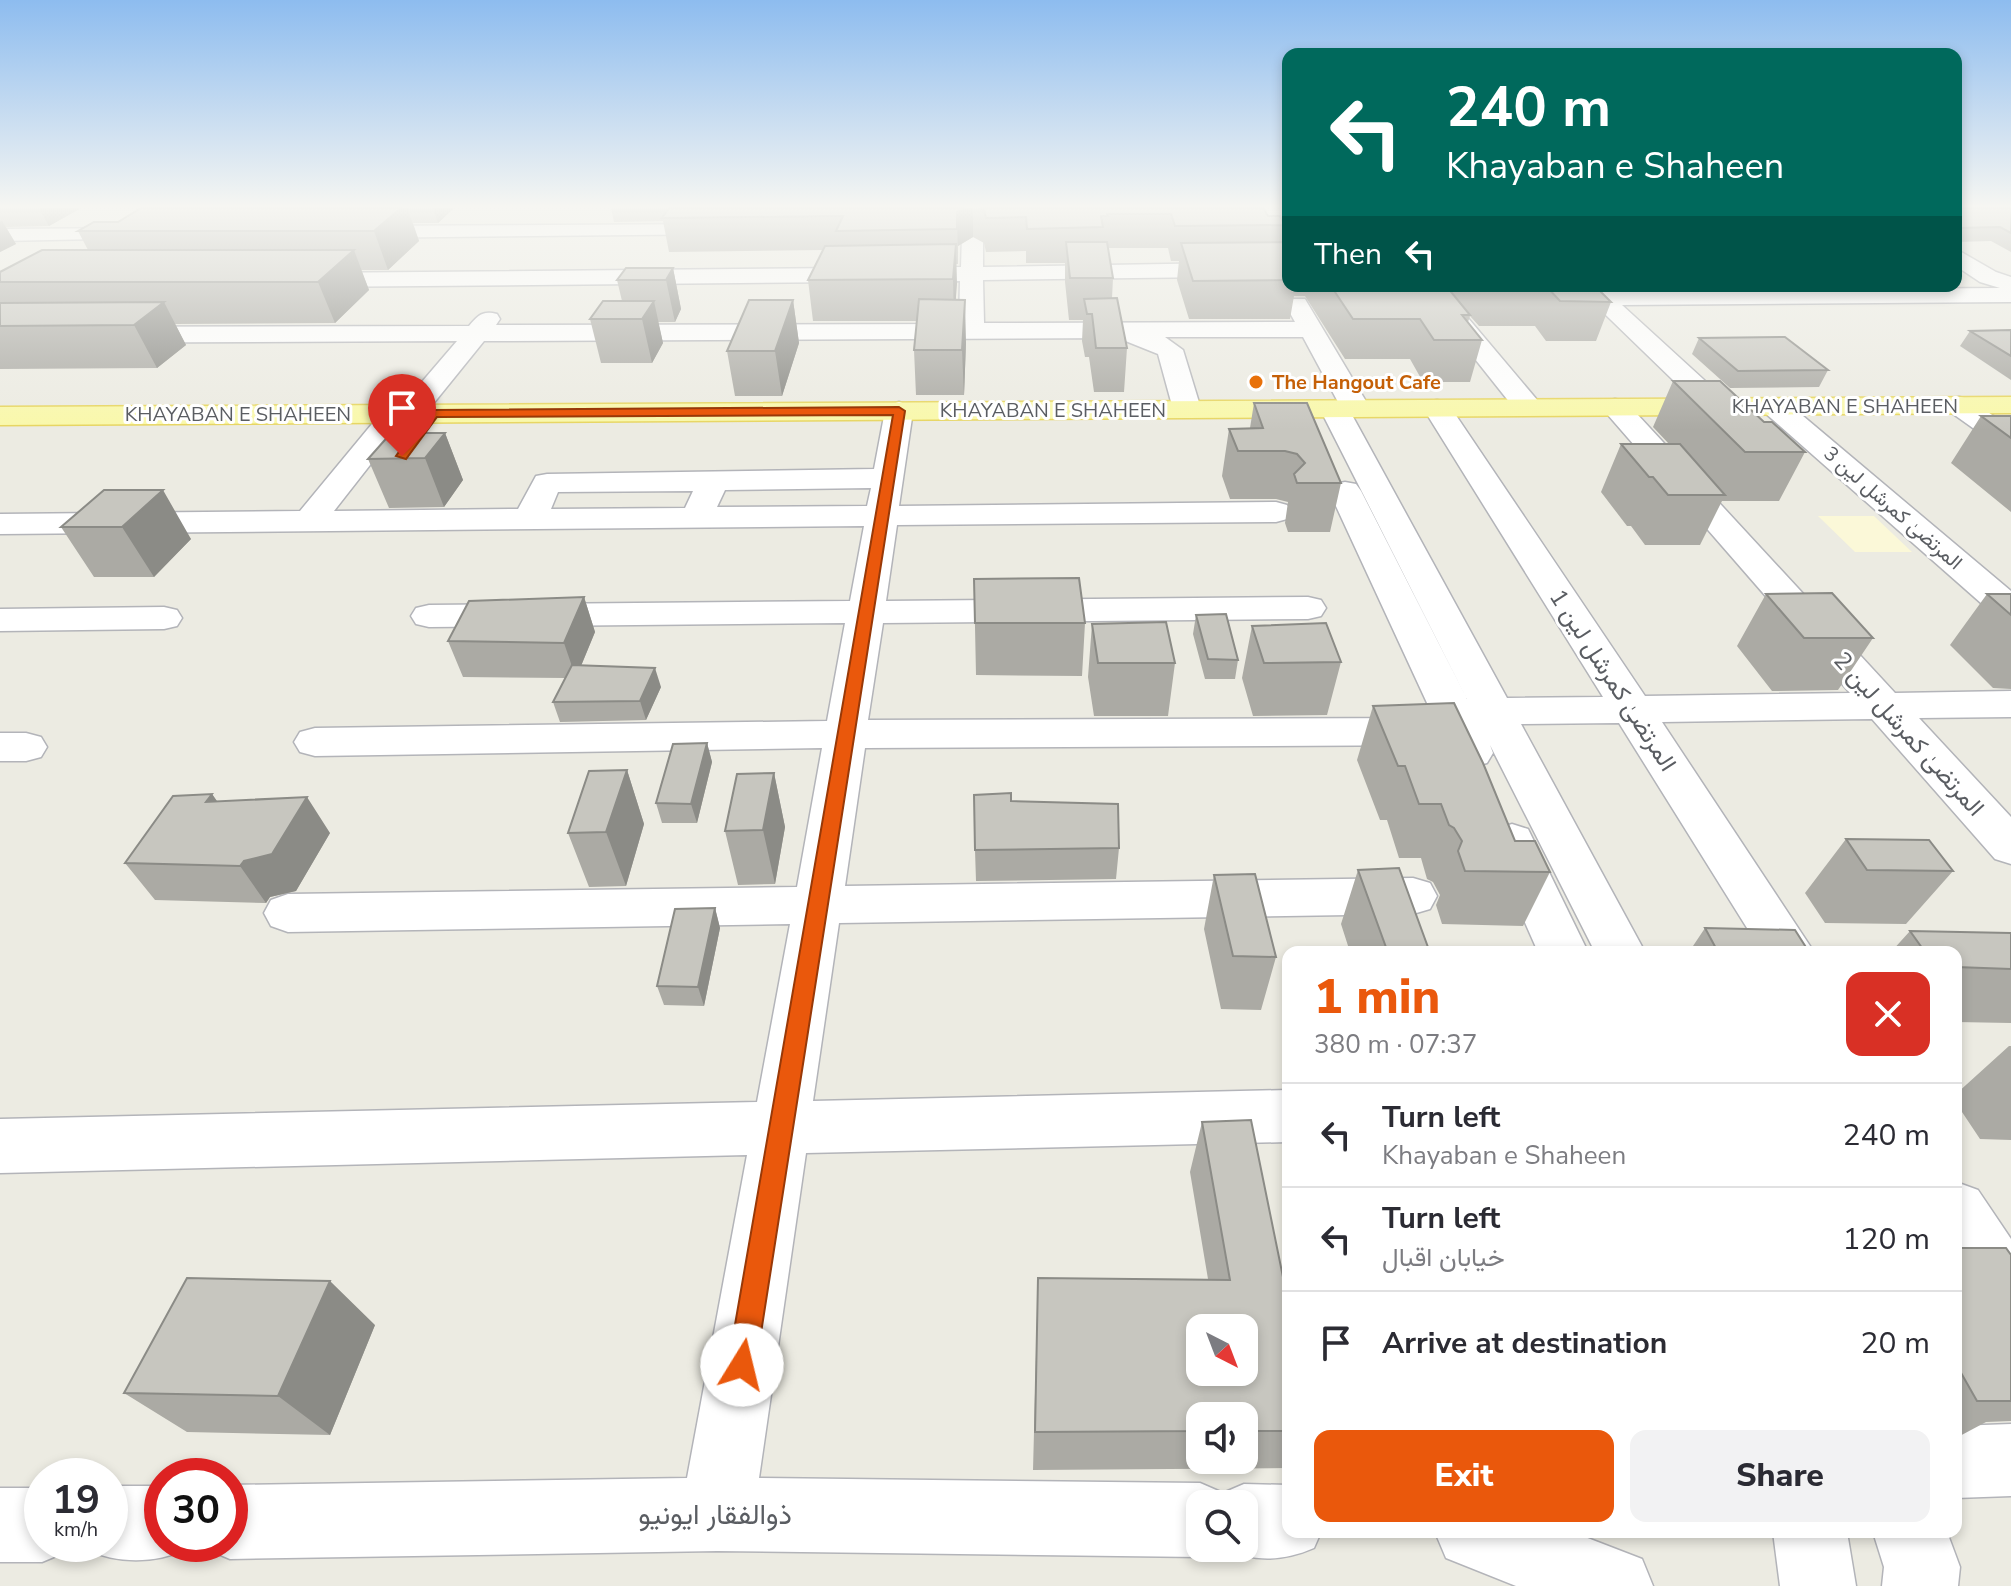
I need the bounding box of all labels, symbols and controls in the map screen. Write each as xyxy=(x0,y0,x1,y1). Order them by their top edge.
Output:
text: 240 m xyxy=(1446,69,1611,146)
icon: left xyxy=(1314,80,1418,184)
text: Khayaban e Shaheen xyxy=(1446,142,1784,191)
icon: left xyxy=(1398,232,1442,276)
text: Then xyxy=(1314,234,1382,275)
place label: The Hangout Cafe xyxy=(1272,369,1441,396)
marker: The Hangout Cafe xyxy=(1247,373,1265,391)
pin xyxy=(368,374,436,456)
icon: arrive xyxy=(380,386,424,430)
street label: KHAYABAN E SHAHEEN xyxy=(1732,393,1958,420)
street label: KHAYABAN E SHAHEEN xyxy=(940,397,1166,424)
street label: KHAYABAN E SHAHEEN xyxy=(125,401,351,428)
street label: المرتضیٰ کمرشل لین 3 xyxy=(1818,440,1968,576)
street label: المرتضیٰ کمرشل لین 1 xyxy=(1542,583,1684,777)
street label: المرتضیٰ کمرشل لین 2 xyxy=(1827,645,1991,823)
text: 1 min xyxy=(1314,964,1440,1030)
button: close xyxy=(1846,972,1930,1056)
text: 380 m · 07:37 xyxy=(1314,1027,1477,1062)
text: Turn left xyxy=(1382,1097,1500,1138)
icon: left xyxy=(1314,1113,1358,1157)
text: 240 m xyxy=(1843,1115,1930,1156)
text: Khayaban e Shaheen xyxy=(1382,1138,1626,1173)
text: Turn left xyxy=(1382,1198,1500,1239)
icon: left xyxy=(1314,1217,1358,1261)
text: 120 m xyxy=(1843,1219,1930,1260)
text: خیابان اقبال xyxy=(1382,1240,1505,1275)
north arrow xyxy=(1186,1314,1258,1386)
map controls xyxy=(1186,1314,1258,1562)
icon: arrive xyxy=(1314,1321,1358,1365)
position arrow xyxy=(700,1323,784,1407)
text: Arrive at destination xyxy=(1382,1323,1667,1364)
text: 20 m xyxy=(1861,1323,1930,1364)
button: sound xyxy=(1186,1402,1258,1474)
button: Exit xyxy=(1314,1430,1614,1522)
button: Share xyxy=(1630,1430,1930,1522)
speed limit sign: 30 xyxy=(144,1458,248,1562)
text: 19 xyxy=(52,1473,100,1527)
button: search xyxy=(1186,1490,1258,1562)
street label: ذوالفقار ایونیو xyxy=(638,1496,792,1534)
text: km/h xyxy=(54,1516,98,1543)

